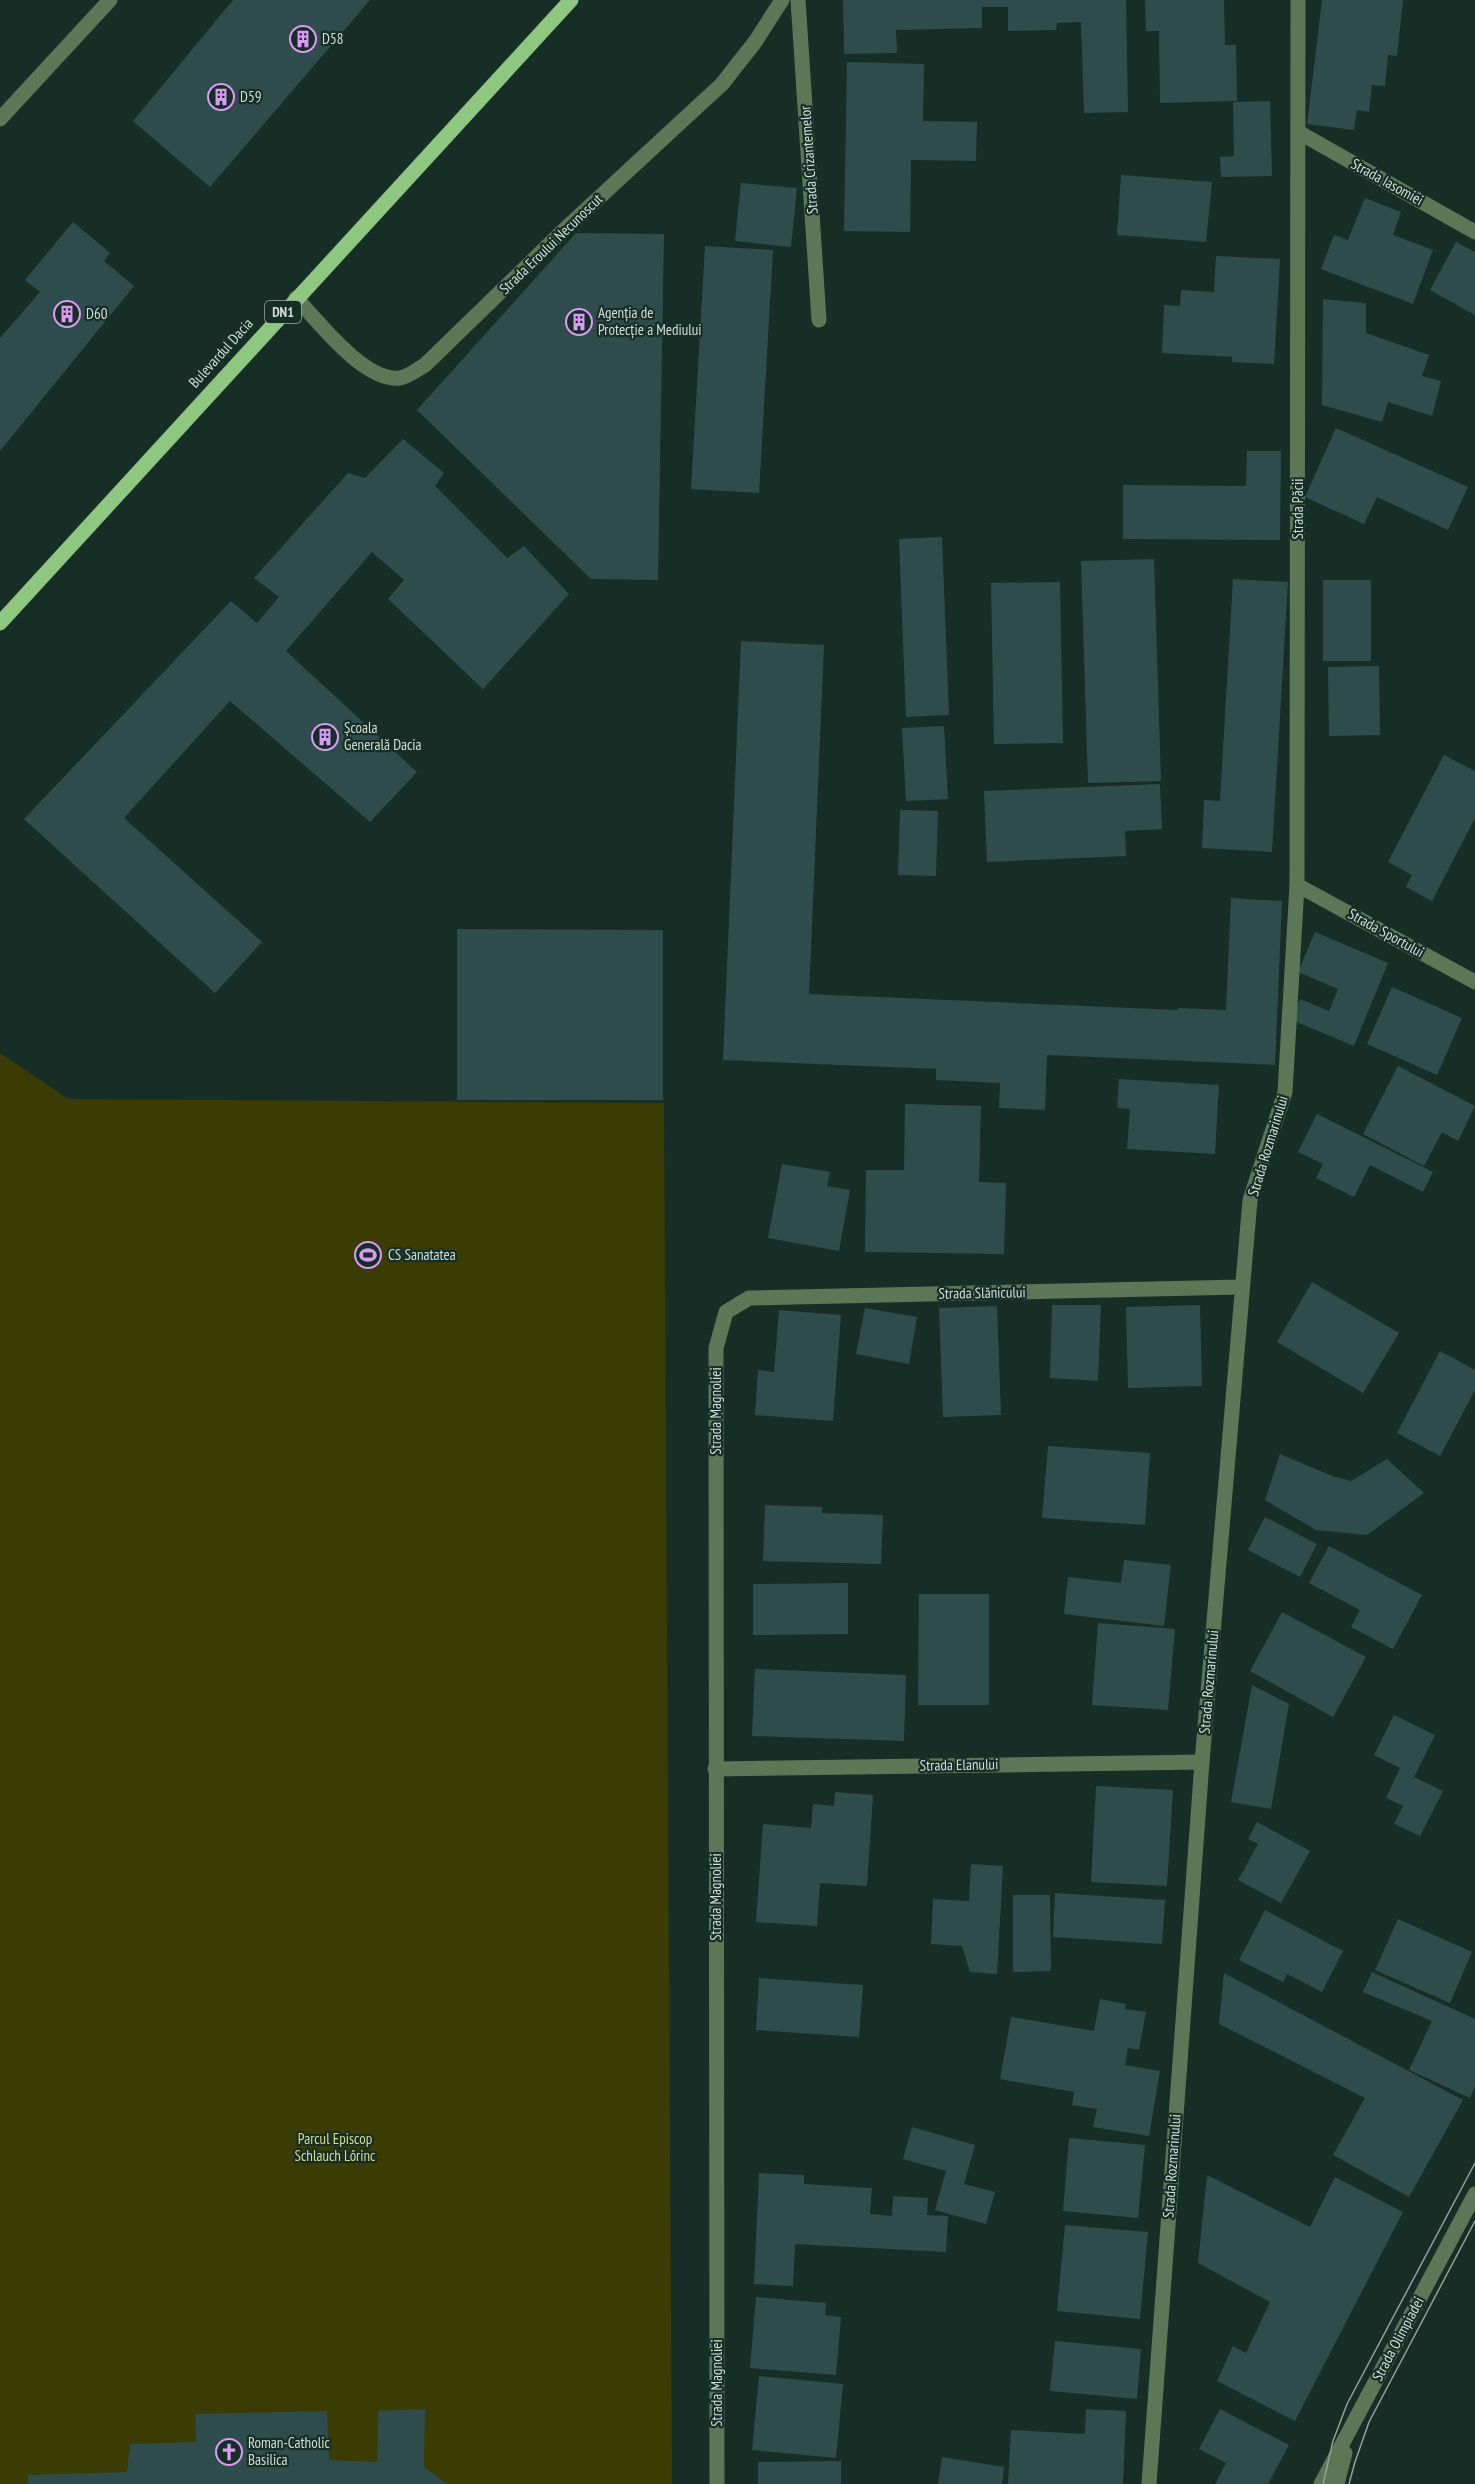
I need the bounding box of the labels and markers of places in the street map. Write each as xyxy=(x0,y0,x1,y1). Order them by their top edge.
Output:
building icon: D58 xyxy=(288,24,318,54)
place label: D58 xyxy=(322,29,343,48)
building icon: D59 xyxy=(206,82,236,112)
place label: D59 xyxy=(240,87,261,106)
building icon: D60 xyxy=(52,299,82,329)
place label: Agenția de Protecție a Mediului xyxy=(598,303,702,339)
place label: D60 xyxy=(86,304,108,323)
building icon: Agenția de Protecție a Mediului xyxy=(564,307,594,337)
place label: Școala Generală Dacia xyxy=(344,718,422,754)
building icon: Școala Generală Dacia xyxy=(310,722,340,752)
sports icon: CS Sanatatea xyxy=(353,1240,383,1270)
place label: CS Sanatatea xyxy=(388,1245,456,1264)
place label: Roman-Catholic Basilica xyxy=(248,2433,330,2469)
church icon: Roman-Catholic Basilica xyxy=(214,2437,244,2467)

